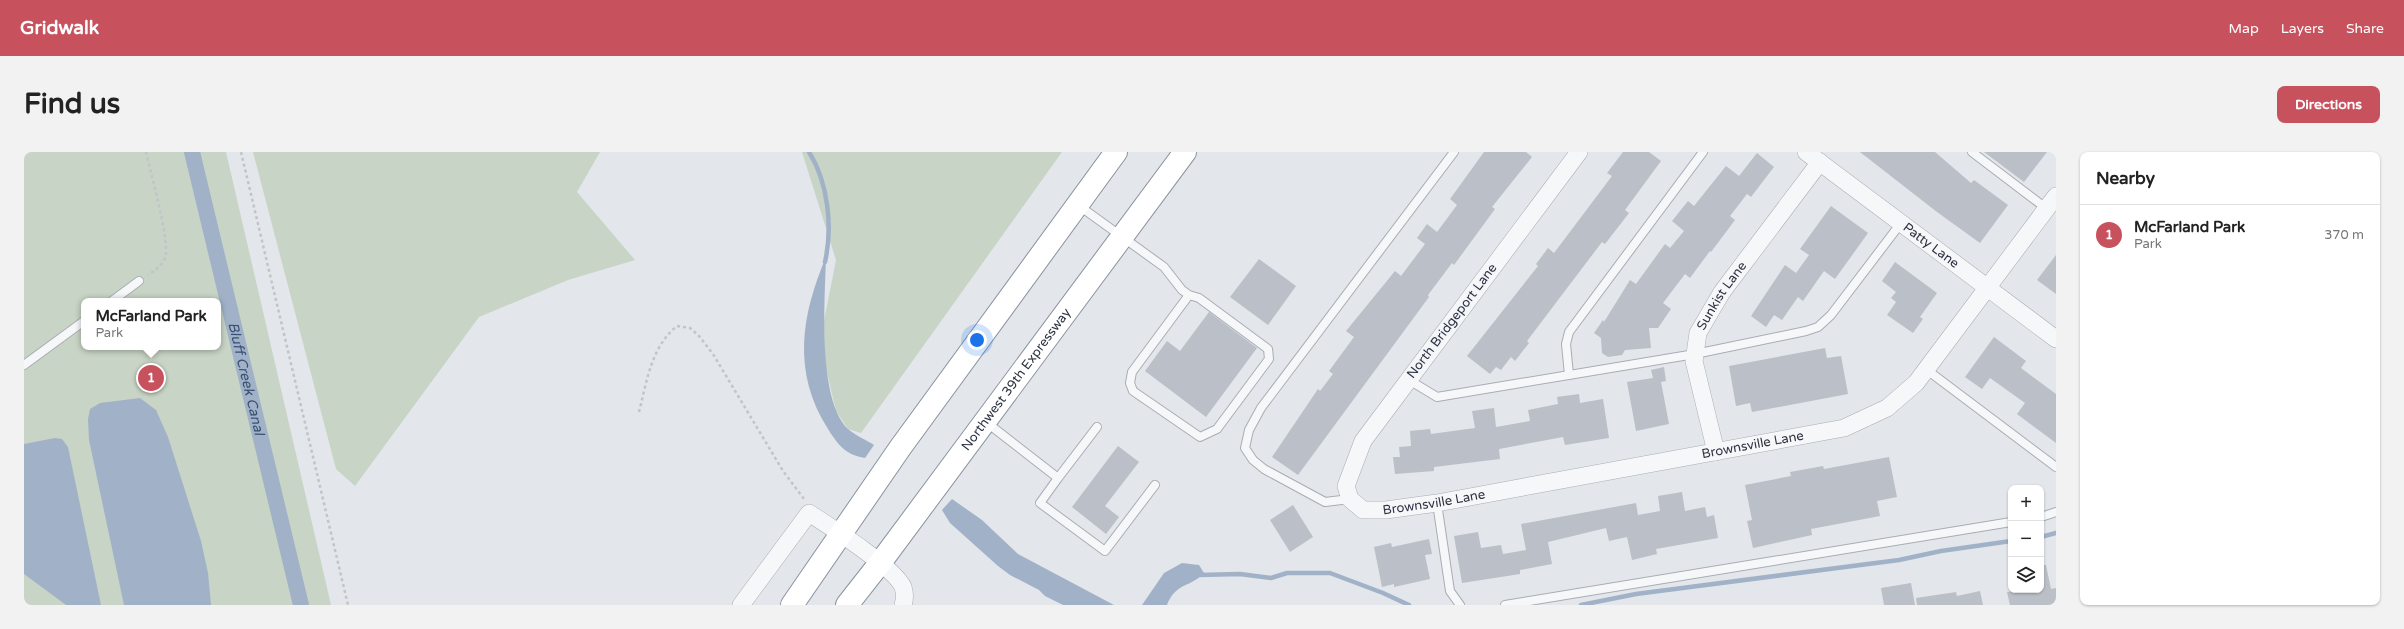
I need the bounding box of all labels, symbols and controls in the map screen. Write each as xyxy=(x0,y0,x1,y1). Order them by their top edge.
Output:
text: Gridwalk xyxy=(20,17,99,39)
text: Map xyxy=(2229,20,2259,37)
text: Layers xyxy=(2281,20,2324,37)
text: Share xyxy=(2346,20,2384,37)
button: Directions xyxy=(2277,86,2380,123)
text: Find us xyxy=(24,87,120,121)
text: Nearby xyxy=(2096,168,2155,189)
text: McFarland Park xyxy=(2134,218,2245,236)
street label: Patty Lane xyxy=(1900,219,1962,272)
text: 1 xyxy=(2105,227,2113,243)
text: 370 m xyxy=(2324,227,2364,243)
text: Park xyxy=(2134,236,2162,252)
street label: Sunkist Lane xyxy=(1693,258,1750,333)
street label: North Bridgeport Lane xyxy=(1404,260,1500,382)
popup xyxy=(81,298,221,350)
street label: Northwest 39th Expressway xyxy=(958,305,1074,454)
text: McFarland Park xyxy=(95,307,207,325)
water label: Bluff Creek Canal xyxy=(225,320,269,438)
text: Park xyxy=(95,325,123,341)
your location xyxy=(967,330,987,350)
pin: 1 xyxy=(138,363,164,393)
street label: Brownsville Lane xyxy=(1700,428,1805,462)
map controls xyxy=(2008,485,2044,593)
button: + xyxy=(2008,485,2044,521)
street label: Brownsville Lane xyxy=(1382,486,1486,518)
button: − xyxy=(2008,521,2044,557)
button: layers xyxy=(2008,557,2044,593)

